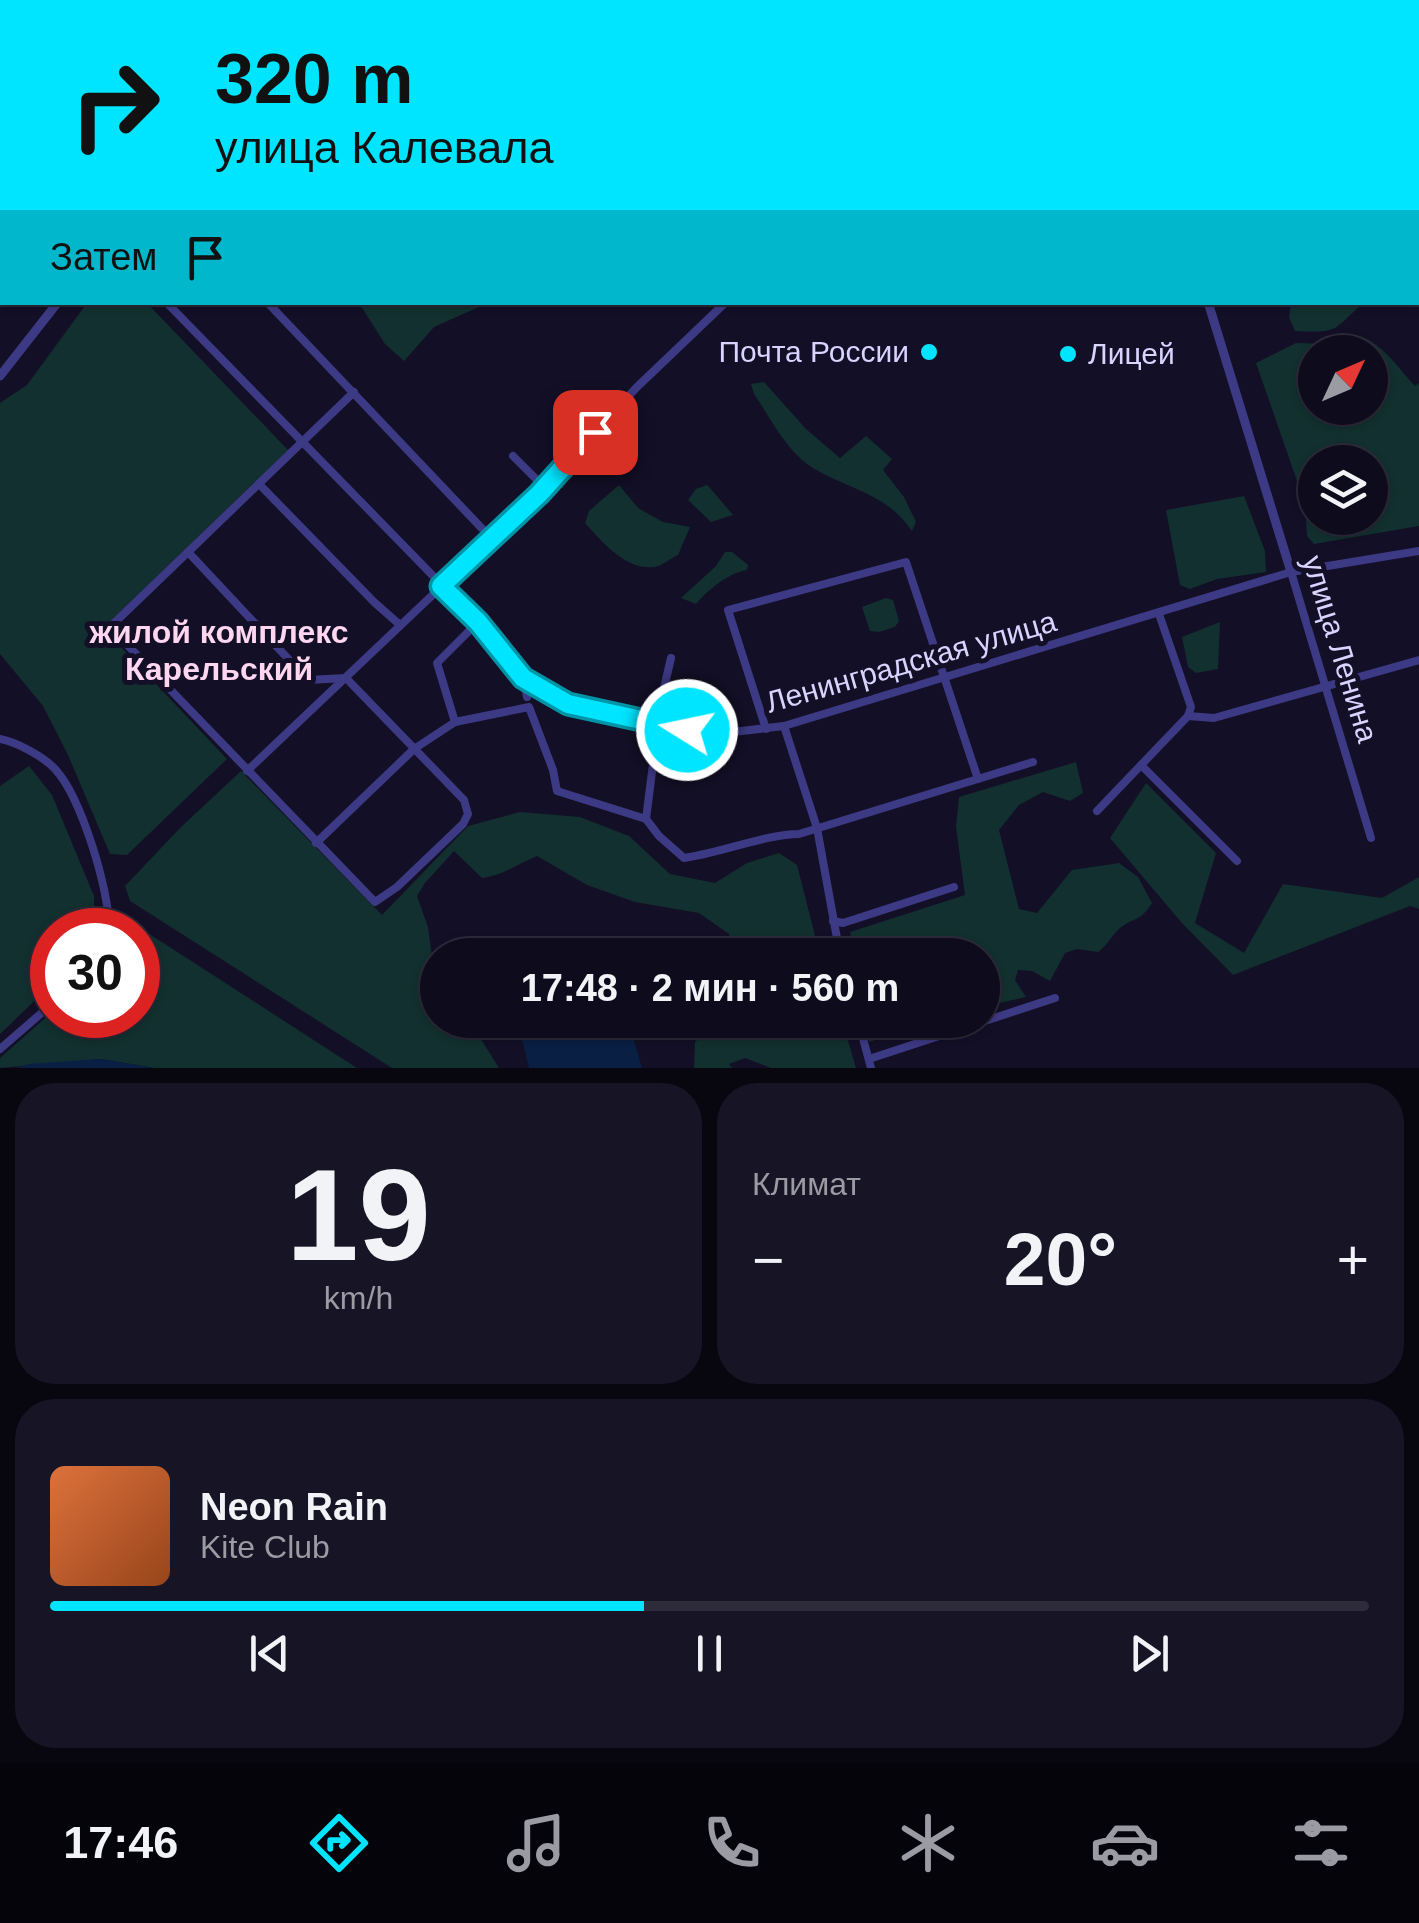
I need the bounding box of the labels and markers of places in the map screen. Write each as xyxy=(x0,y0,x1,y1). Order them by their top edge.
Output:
place label: Почта России xyxy=(718,335,909,368)
place label: Лицей xyxy=(1088,337,1175,370)
marker: Почта России xyxy=(918,341,940,363)
marker: Лицей xyxy=(1057,343,1079,365)
pin xyxy=(553,390,638,475)

